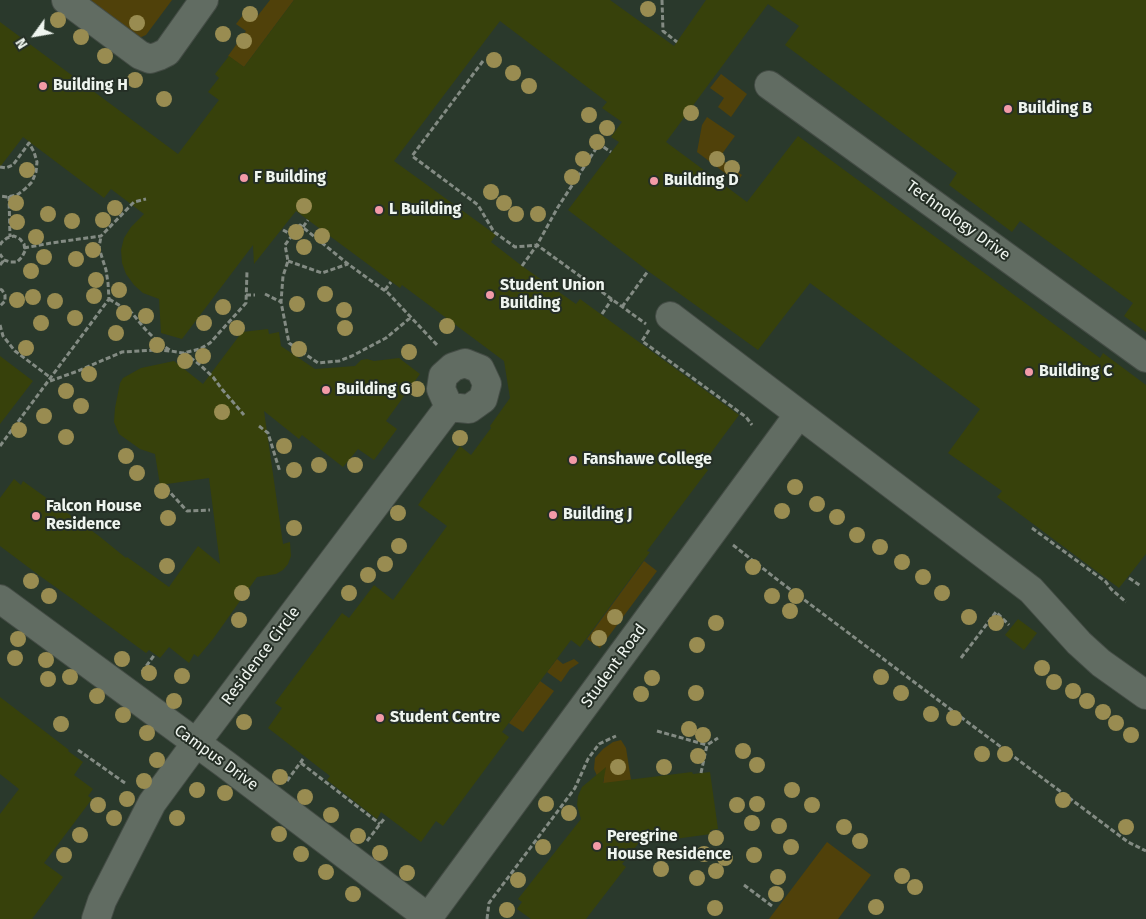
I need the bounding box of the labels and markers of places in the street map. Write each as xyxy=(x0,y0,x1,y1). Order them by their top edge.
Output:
place label: Building H xyxy=(53,76,128,96)
marker: Building H xyxy=(37,80,49,92)
place label: Building B xyxy=(1018,99,1092,119)
marker: Building B xyxy=(1002,103,1014,115)
place label: F Building xyxy=(254,168,326,188)
place label: Building D xyxy=(664,171,739,191)
marker: F Building xyxy=(238,172,250,184)
marker: Building D xyxy=(648,175,660,187)
place label: L Building xyxy=(389,200,461,220)
marker: L Building xyxy=(373,204,385,216)
place label: Student Union Building xyxy=(500,276,605,314)
marker: Student Union Building xyxy=(484,289,496,301)
place label: Building C xyxy=(1039,362,1112,382)
marker: Building C xyxy=(1023,366,1035,378)
place label: Building G xyxy=(336,380,410,400)
marker: Building G xyxy=(320,384,332,396)
place label: Fanshawe College xyxy=(583,450,712,470)
marker: Fanshawe College xyxy=(567,454,579,466)
place label: Falcon House Residence xyxy=(46,497,142,535)
place label: Building J xyxy=(563,505,632,525)
marker: Building J xyxy=(547,509,559,521)
marker: Falcon House Residence xyxy=(30,510,42,522)
place label: Student Centre xyxy=(390,708,500,728)
marker: Student Centre xyxy=(374,712,386,724)
place label: Peregrine House Residence xyxy=(607,827,731,865)
marker: Peregrine House Residence xyxy=(591,840,603,852)

